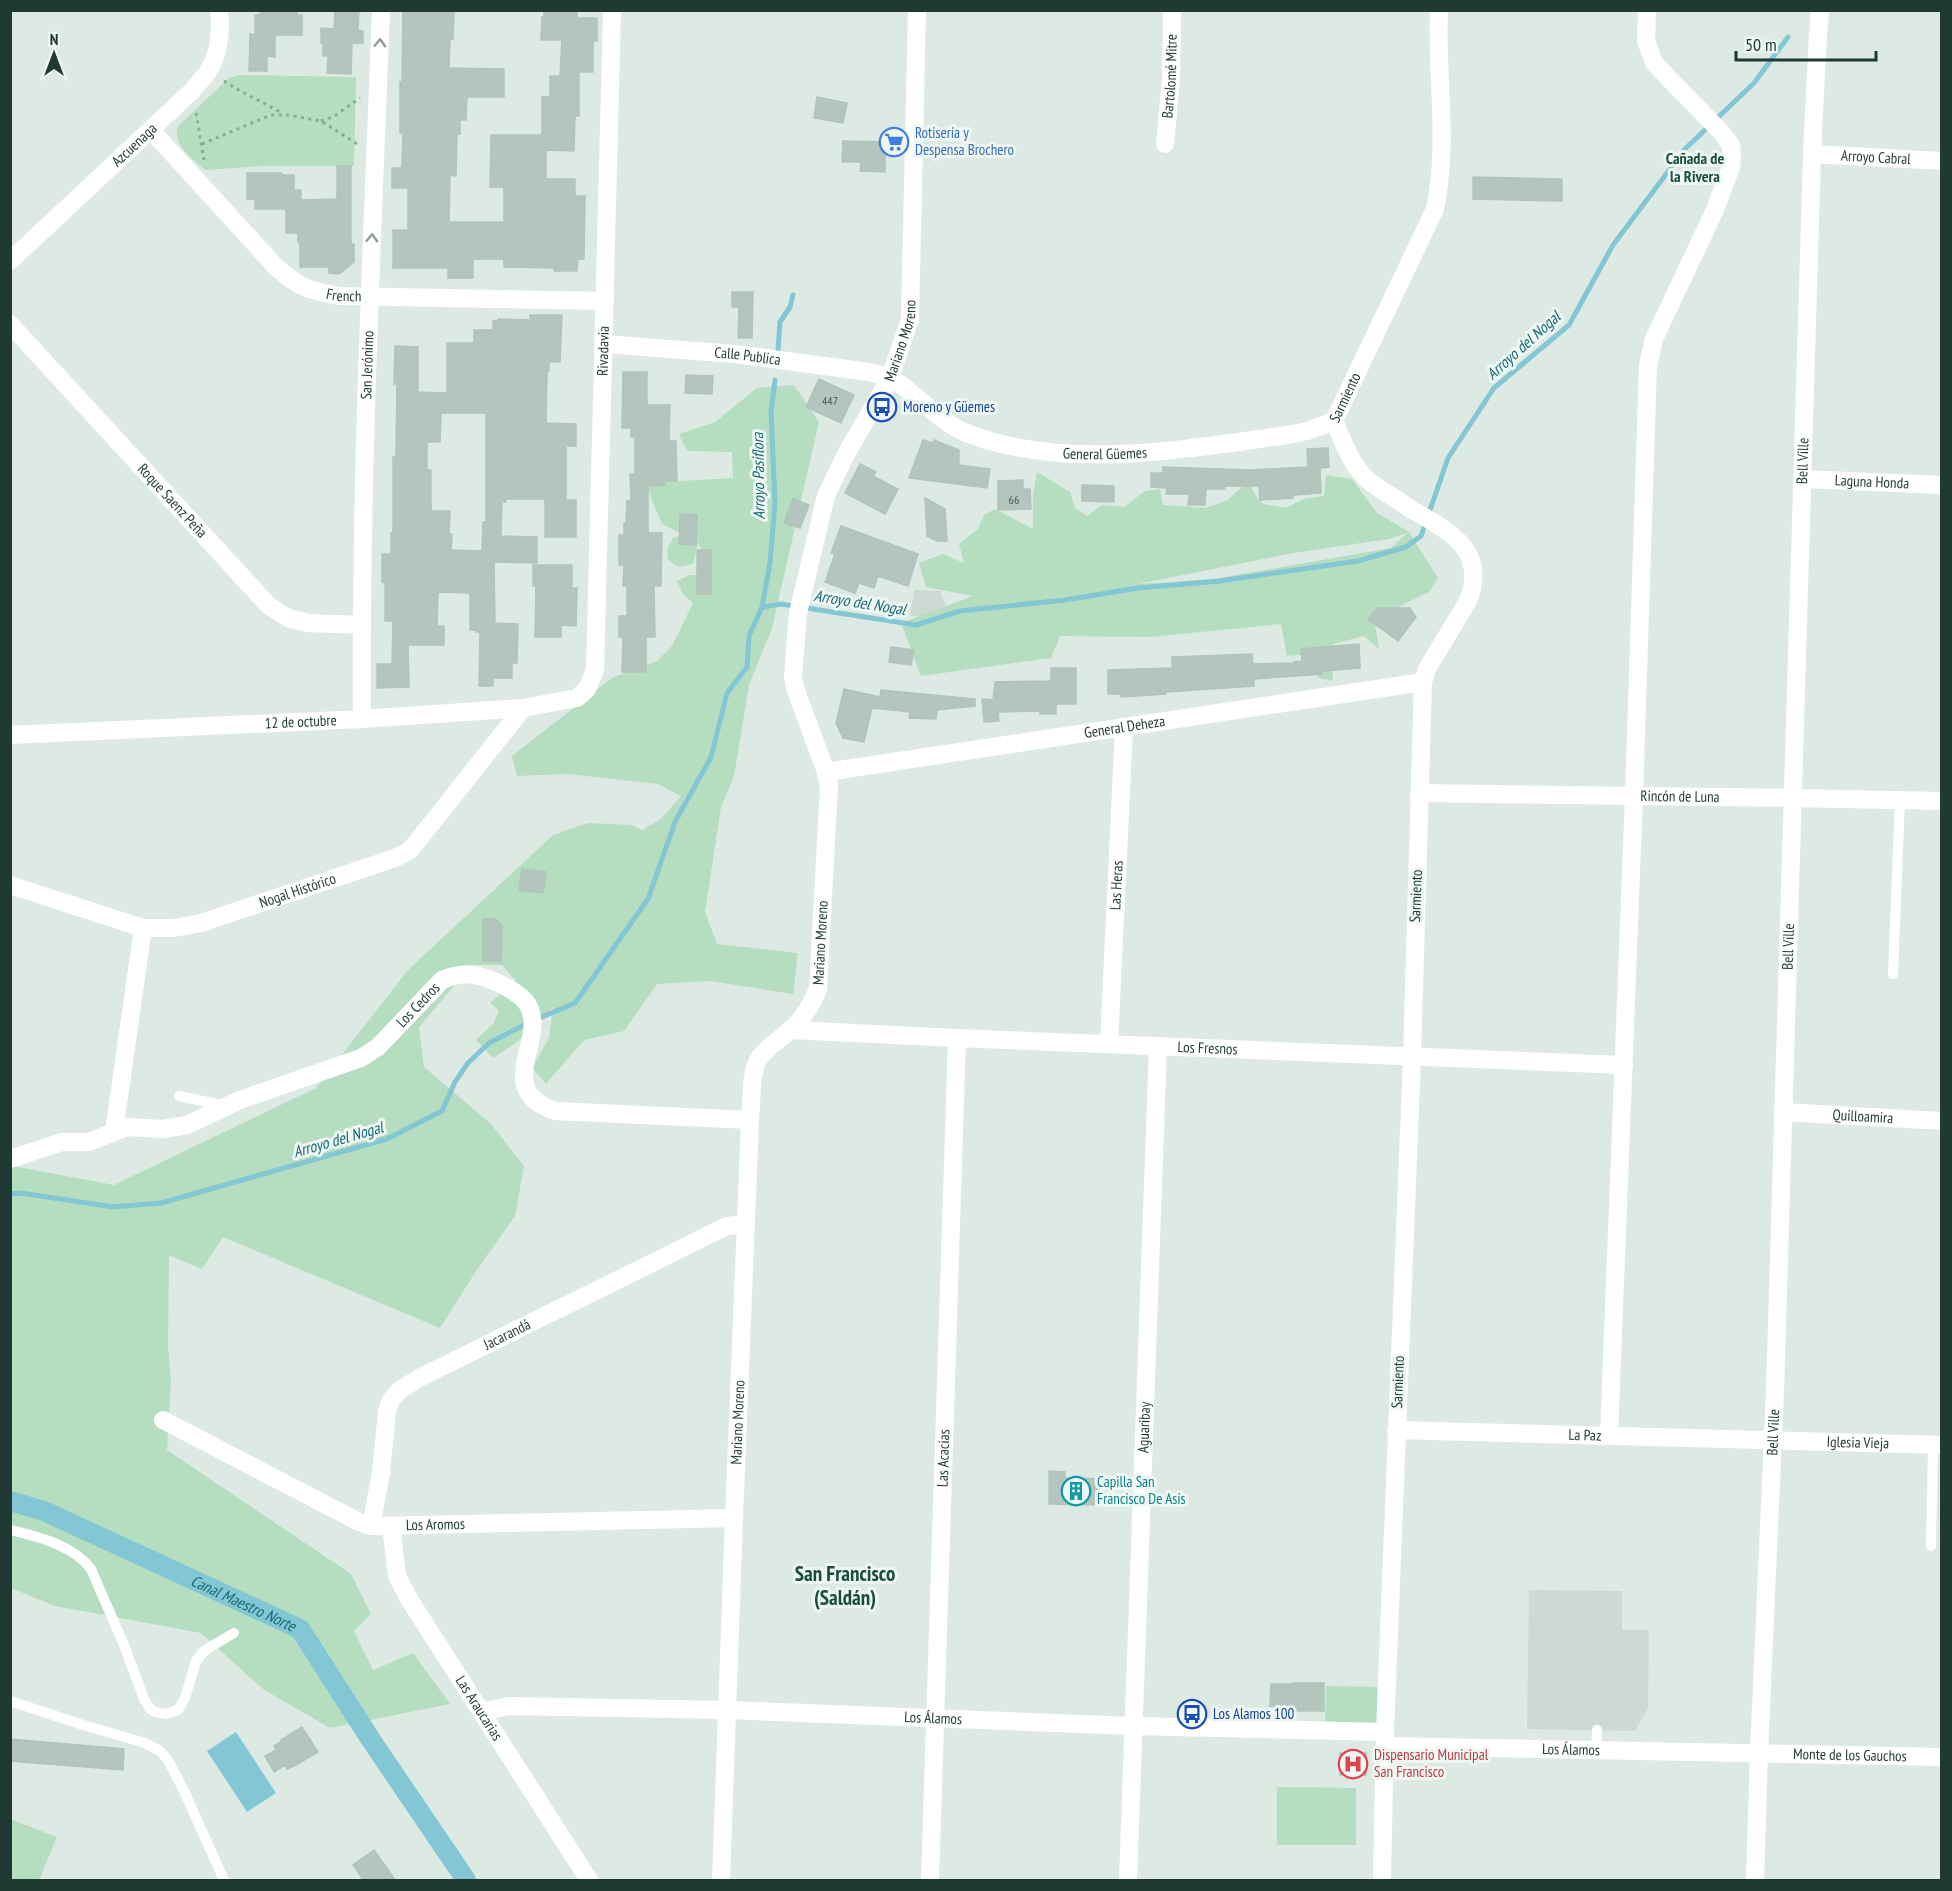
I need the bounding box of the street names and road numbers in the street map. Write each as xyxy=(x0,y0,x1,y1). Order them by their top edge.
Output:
street label: Bartolomé Mitre xyxy=(1157,34,1181,119)
street label: Azcuenaga xyxy=(107,119,161,170)
street label: Arroyo Cabral xyxy=(1841,146,1912,168)
street label: French xyxy=(325,284,362,305)
street label: Mariano Moreno xyxy=(880,300,919,384)
street label: Rivadavia xyxy=(593,326,613,376)
street label: San Jerónimo xyxy=(356,330,378,400)
street label: Calle Publica xyxy=(714,342,782,369)
street label: Sarmiento xyxy=(1325,369,1365,425)
street label: Bell Ville xyxy=(1792,437,1813,484)
street label: General Güemes xyxy=(1062,442,1148,463)
street label: Roque Saenz Peña xyxy=(134,459,212,542)
street label: Laguna Honda xyxy=(1834,470,1910,493)
street label: 12 de octubre xyxy=(264,710,337,732)
street label: General Deheza xyxy=(1083,711,1166,742)
street label: Rincón de Luna xyxy=(1640,786,1720,806)
street label: Las Heras xyxy=(1105,860,1127,910)
street label: Nogal Histórico xyxy=(257,869,338,912)
street label: Sarmiento xyxy=(1405,869,1426,923)
street label: Mariano Moreno xyxy=(808,900,832,986)
street label: Bell Ville xyxy=(1778,923,1798,970)
street label: Los Cedros xyxy=(392,978,444,1031)
street label: Los Fresnos xyxy=(1177,1037,1238,1058)
street label: Quilloamira xyxy=(1832,1105,1894,1127)
street label: Jacarandá xyxy=(479,1314,534,1354)
street label: Sarmiento xyxy=(1387,1355,1408,1409)
street label: Mariano Moreno xyxy=(726,1380,749,1465)
street label: Aguaribay xyxy=(1133,1401,1154,1453)
street label: Bell Ville xyxy=(1762,1409,1783,1456)
street label: La Paz xyxy=(1568,1425,1602,1445)
street label: Las Acacias xyxy=(933,1429,953,1487)
street label: Iglesia Vieja xyxy=(1826,1432,1889,1453)
street label: Los Aromos xyxy=(406,1514,465,1534)
street label: Las Araucarias xyxy=(452,1672,507,1744)
street label: Los Álamos xyxy=(904,1707,962,1728)
street label: Los Álamos xyxy=(1542,1739,1600,1759)
street label: Monte de los Gauchos xyxy=(1793,1744,1907,1765)

